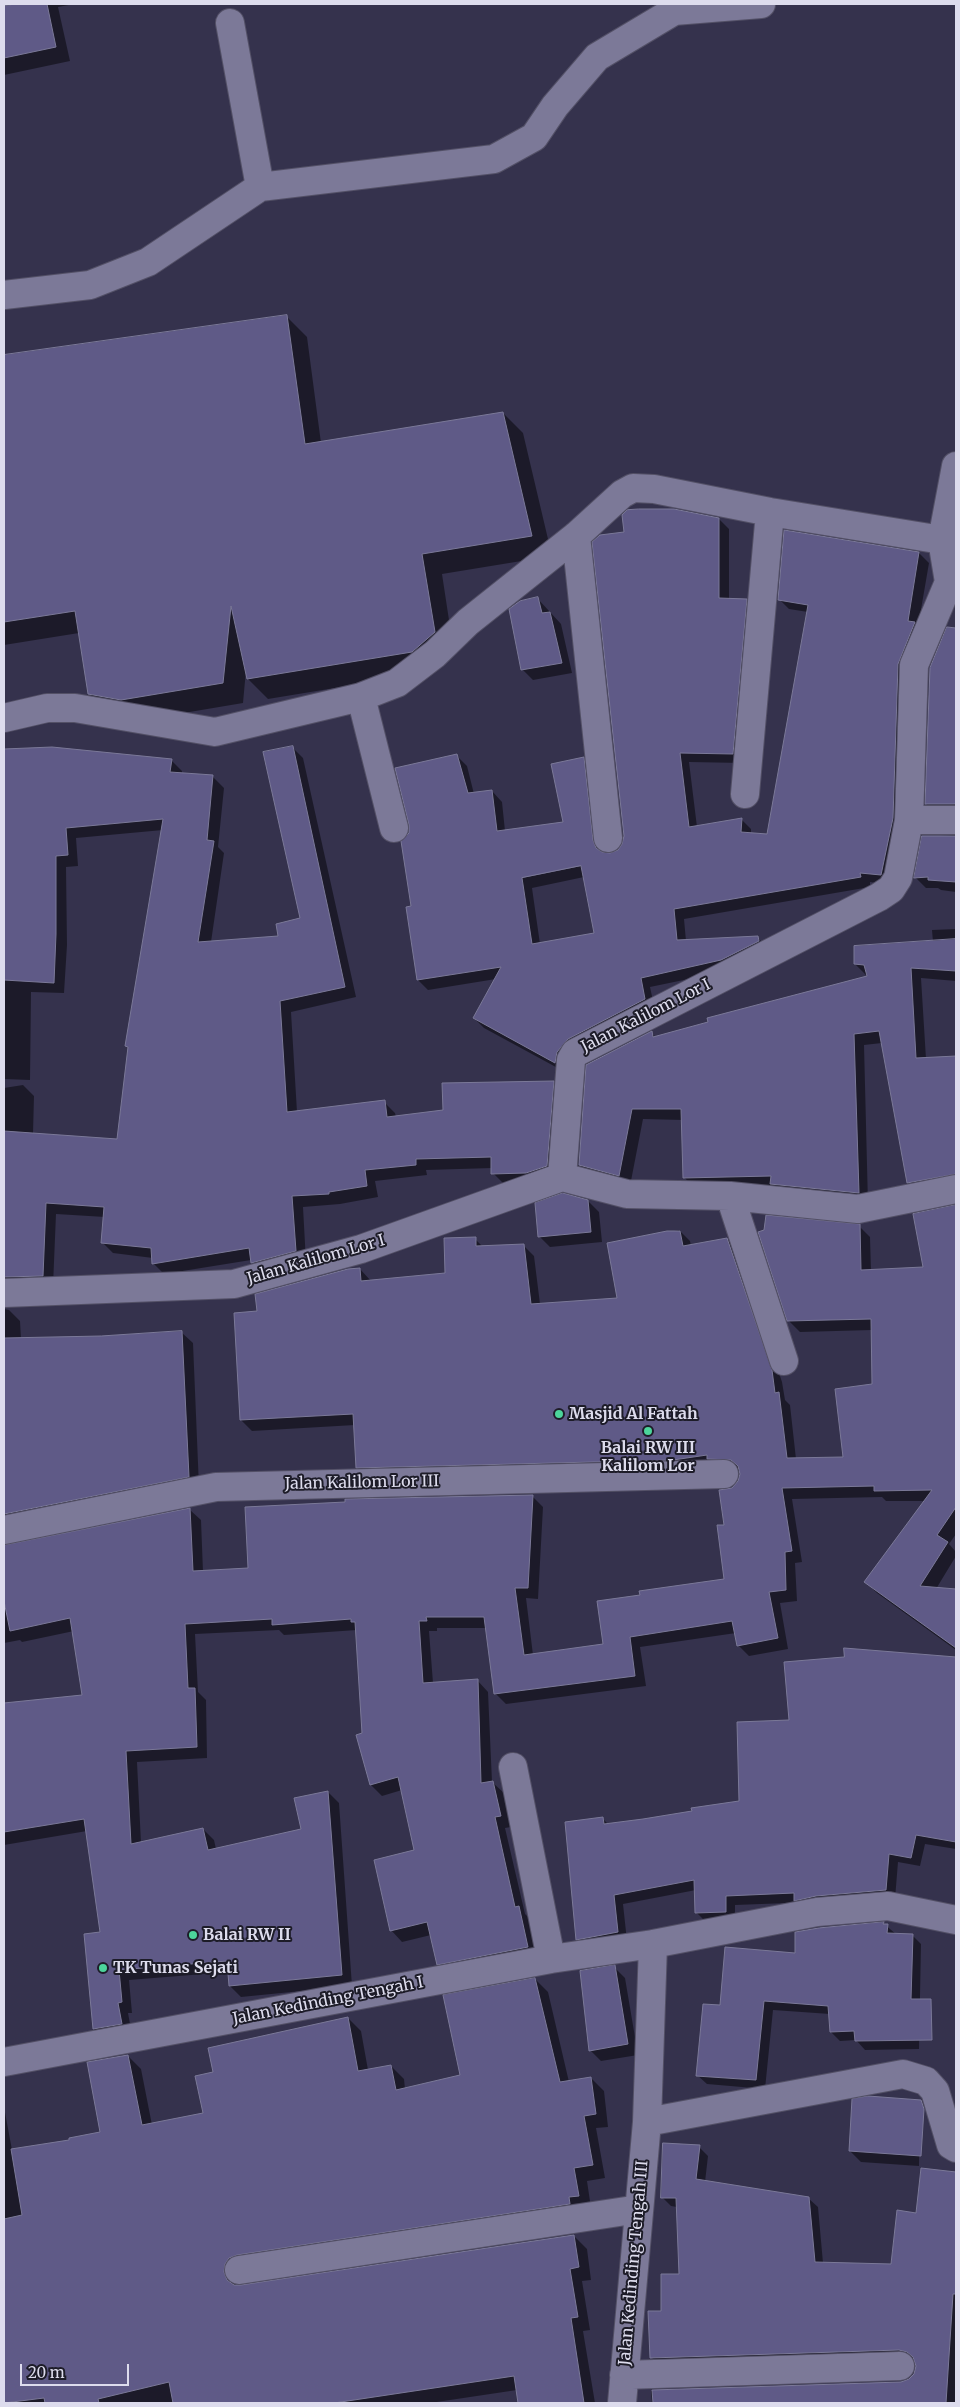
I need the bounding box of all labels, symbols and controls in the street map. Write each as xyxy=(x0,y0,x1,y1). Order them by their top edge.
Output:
street label: Jalan Kalilom Lor I xyxy=(578,975,714,1057)
street label: Jalan Kalilom Lor I xyxy=(245,1231,387,1289)
place label: Masjid Al Fattah xyxy=(569,1404,698,1424)
marker: Masjid Al Fattah xyxy=(553,1408,565,1420)
marker: Balai RW III Kalilom Lor xyxy=(642,1425,654,1437)
place label: Balai RW III Kalilom Lor xyxy=(601,1438,695,1476)
street label: Jalan Kalilom Lor III xyxy=(285,1472,439,1494)
place label: Balai RW II xyxy=(203,1925,291,1945)
marker: Balai RW II xyxy=(187,1929,199,1941)
place label: TK Tunas Sejati xyxy=(113,1958,238,1978)
marker: TK Tunas Sejati xyxy=(97,1962,109,1974)
street label: Jalan Kedinding Tengah I xyxy=(231,1973,425,2029)
street label: Jalan Kedinding Tengah III xyxy=(615,2160,653,2366)
scale bar xyxy=(22,2354,131,2386)
text: 20 m xyxy=(28,2363,65,2382)

